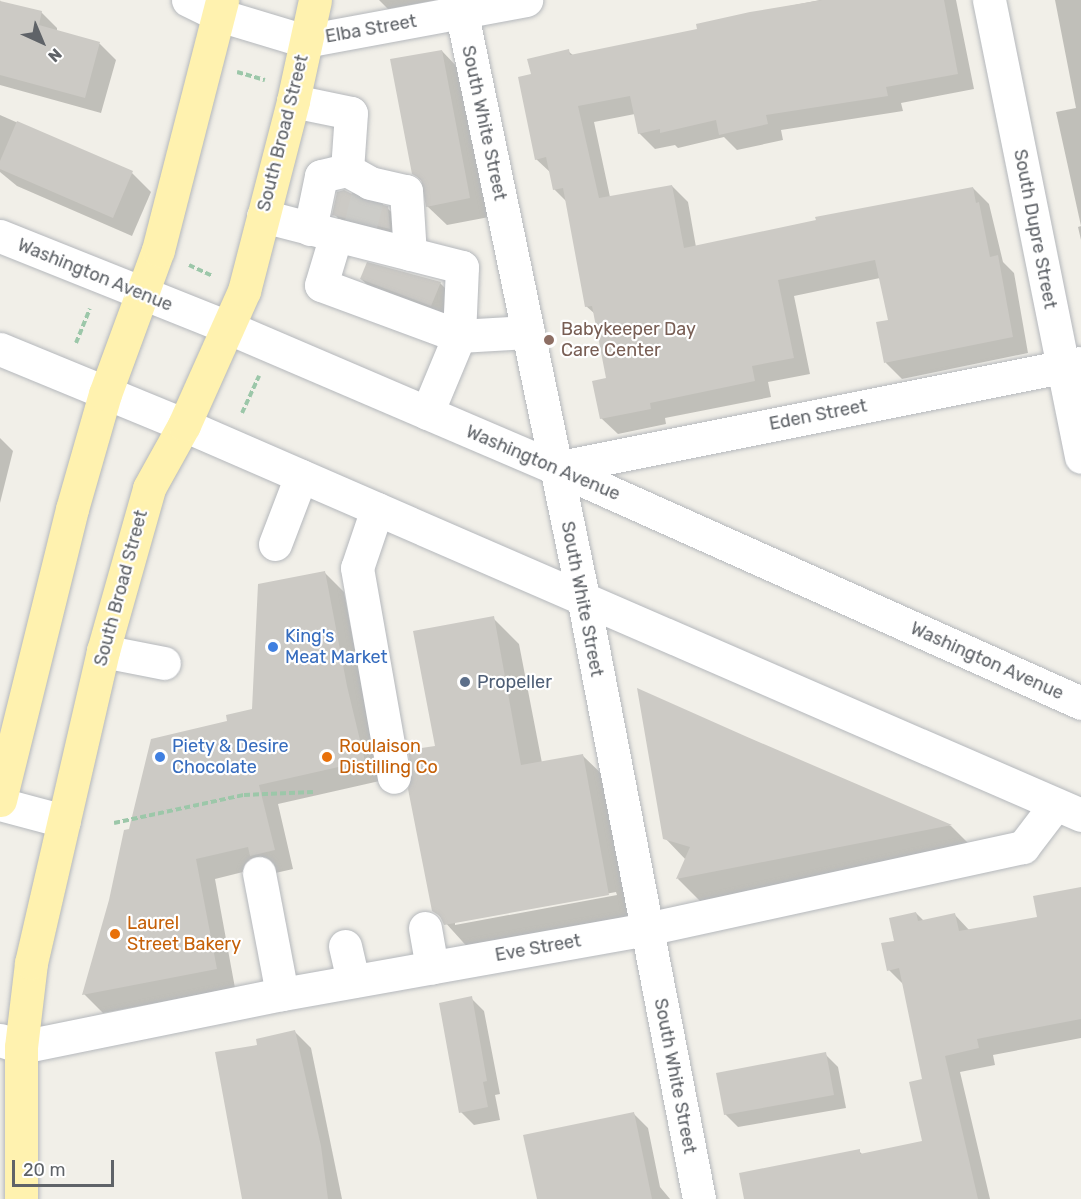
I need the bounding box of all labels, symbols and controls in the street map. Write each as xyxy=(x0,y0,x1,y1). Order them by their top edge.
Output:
street label: Elba Street xyxy=(324,10,418,48)
north arrow xyxy=(12,12,72,72)
street label: South White Street xyxy=(457,43,511,203)
text: N xyxy=(44,44,66,66)
street label: South Broad Street xyxy=(253,52,313,214)
street label: South Dupre Street xyxy=(1009,147,1061,311)
street label: Washington Avenue xyxy=(14,234,176,316)
place label: Babykeeper Day Care Center xyxy=(561,319,696,362)
marker: Babykeeper Day Care Center xyxy=(542,333,556,347)
street label: Eden Street xyxy=(767,395,869,435)
street label: Washington Avenue xyxy=(462,421,624,505)
street label: South Broad Street xyxy=(90,508,152,668)
street label: South White Street xyxy=(556,519,608,679)
street label: Washington Avenue xyxy=(907,617,1067,705)
place label: King's Meat Market xyxy=(285,626,388,668)
marker: King's Meat Market xyxy=(266,640,280,654)
place label: Propeller xyxy=(477,671,552,693)
marker: Propeller xyxy=(458,675,472,689)
place label: Piety & Desire Chocolate xyxy=(172,736,289,778)
place label: Roulaison Distilling Co xyxy=(339,736,438,778)
marker: Piety & Desire Chocolate xyxy=(153,750,167,764)
marker: Roulaison Distilling Co xyxy=(320,750,334,764)
place label: Laurel Street Bakery xyxy=(127,913,241,956)
marker: Laurel Street Bakery xyxy=(108,927,122,941)
street label: Eve Street xyxy=(493,930,583,966)
street label: South White Street xyxy=(649,996,701,1156)
scale bar xyxy=(15,1148,117,1186)
text: 20 m xyxy=(23,1159,65,1181)

